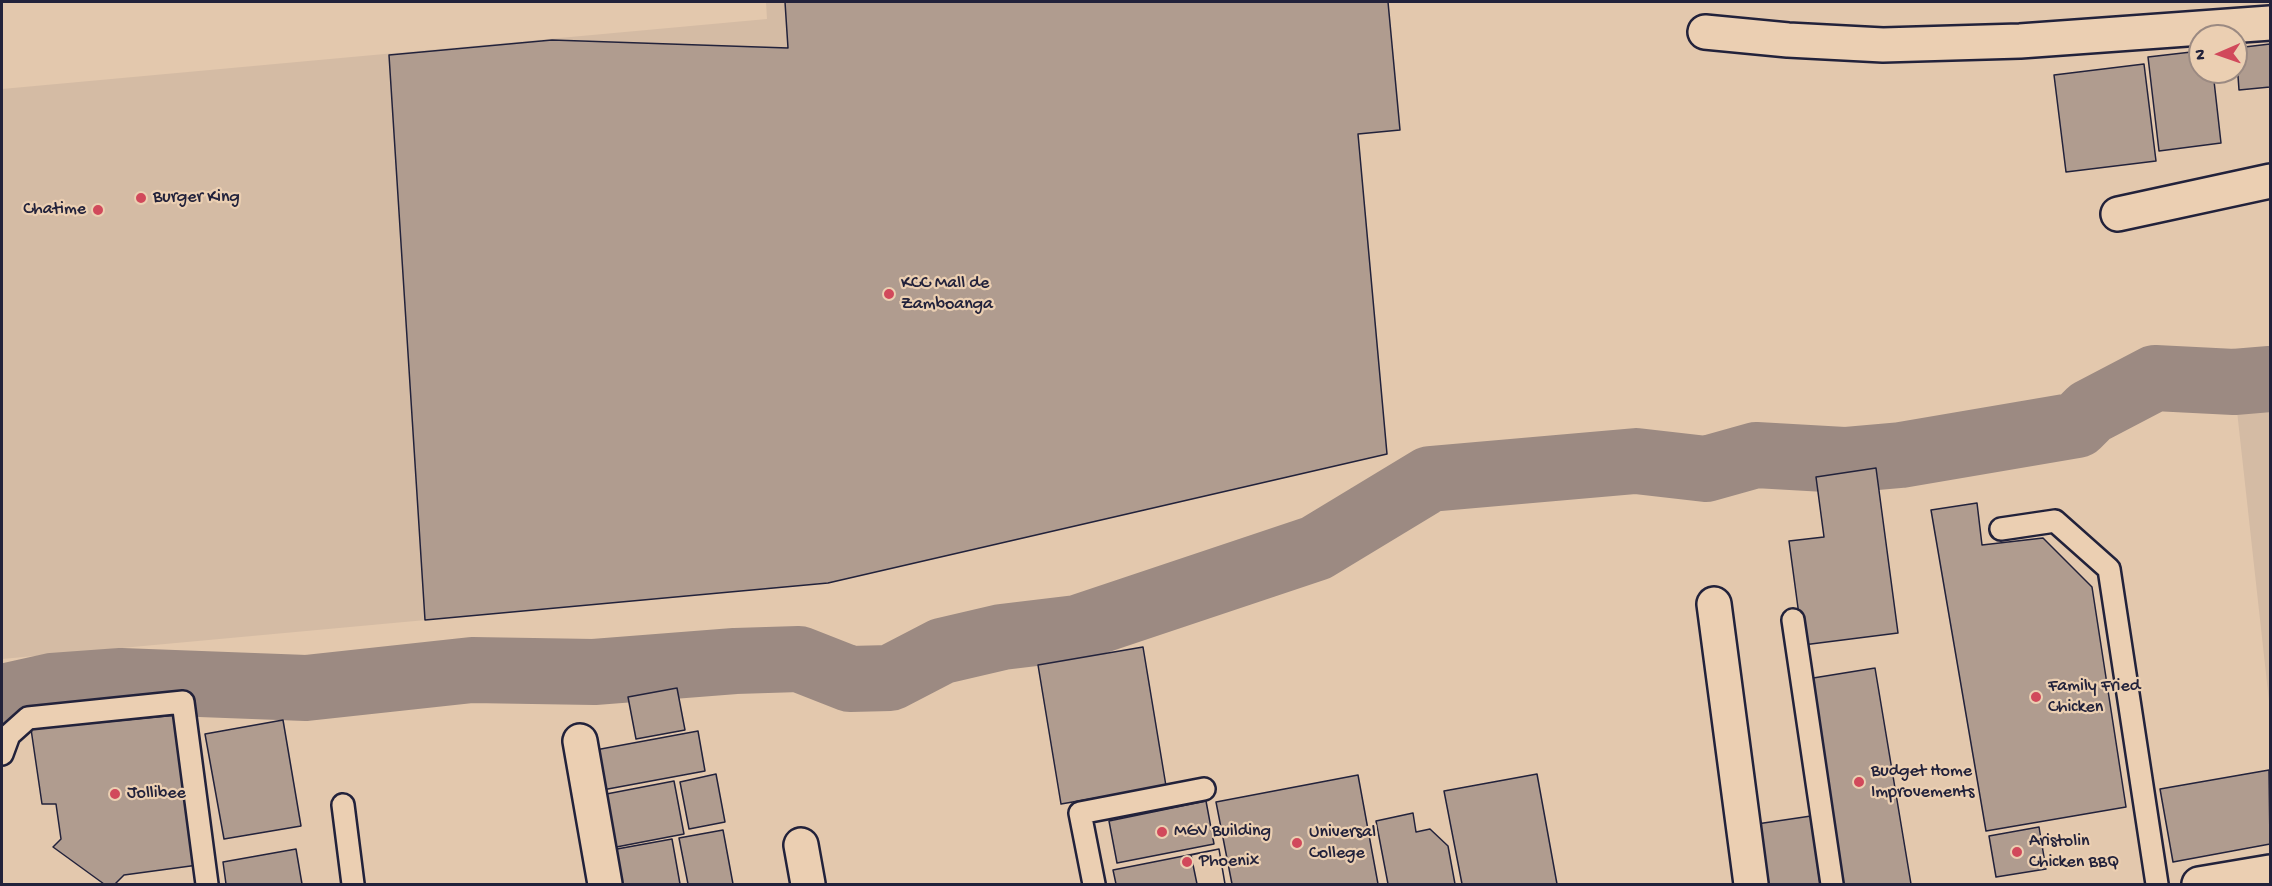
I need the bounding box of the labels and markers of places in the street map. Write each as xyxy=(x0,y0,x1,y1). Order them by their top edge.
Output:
place label: Burger King xyxy=(153,187,240,209)
marker: Burger King xyxy=(134,191,148,205)
place label: Chatime xyxy=(23,199,86,221)
marker: Chatime xyxy=(91,203,105,217)
place label: KCC Mall de Zamboanga xyxy=(901,273,993,316)
marker: KCC Mall de Zamboanga xyxy=(882,287,896,301)
place label: Family Fried Chicken xyxy=(2048,676,2140,718)
marker: Family Fried Chicken xyxy=(2029,690,2043,704)
place label: Budget Home Improvements xyxy=(1871,761,1974,804)
marker: Budget Home Improvements xyxy=(1852,775,1866,789)
place label: Jollibee xyxy=(127,783,186,805)
marker: Jollibee xyxy=(108,787,122,801)
place label: MGV Building xyxy=(1174,821,1271,843)
place label: Universal College xyxy=(1309,822,1376,864)
marker: MGV Building xyxy=(1155,825,1169,839)
place label: Aristolin Chicken BBQ xyxy=(2029,831,2119,874)
marker: Universal College xyxy=(1290,836,1304,850)
marker: Aristolin Chicken BBQ xyxy=(2010,845,2024,859)
place label: Phoenix xyxy=(1199,851,1259,873)
marker: Phoenix xyxy=(1180,855,1194,869)

